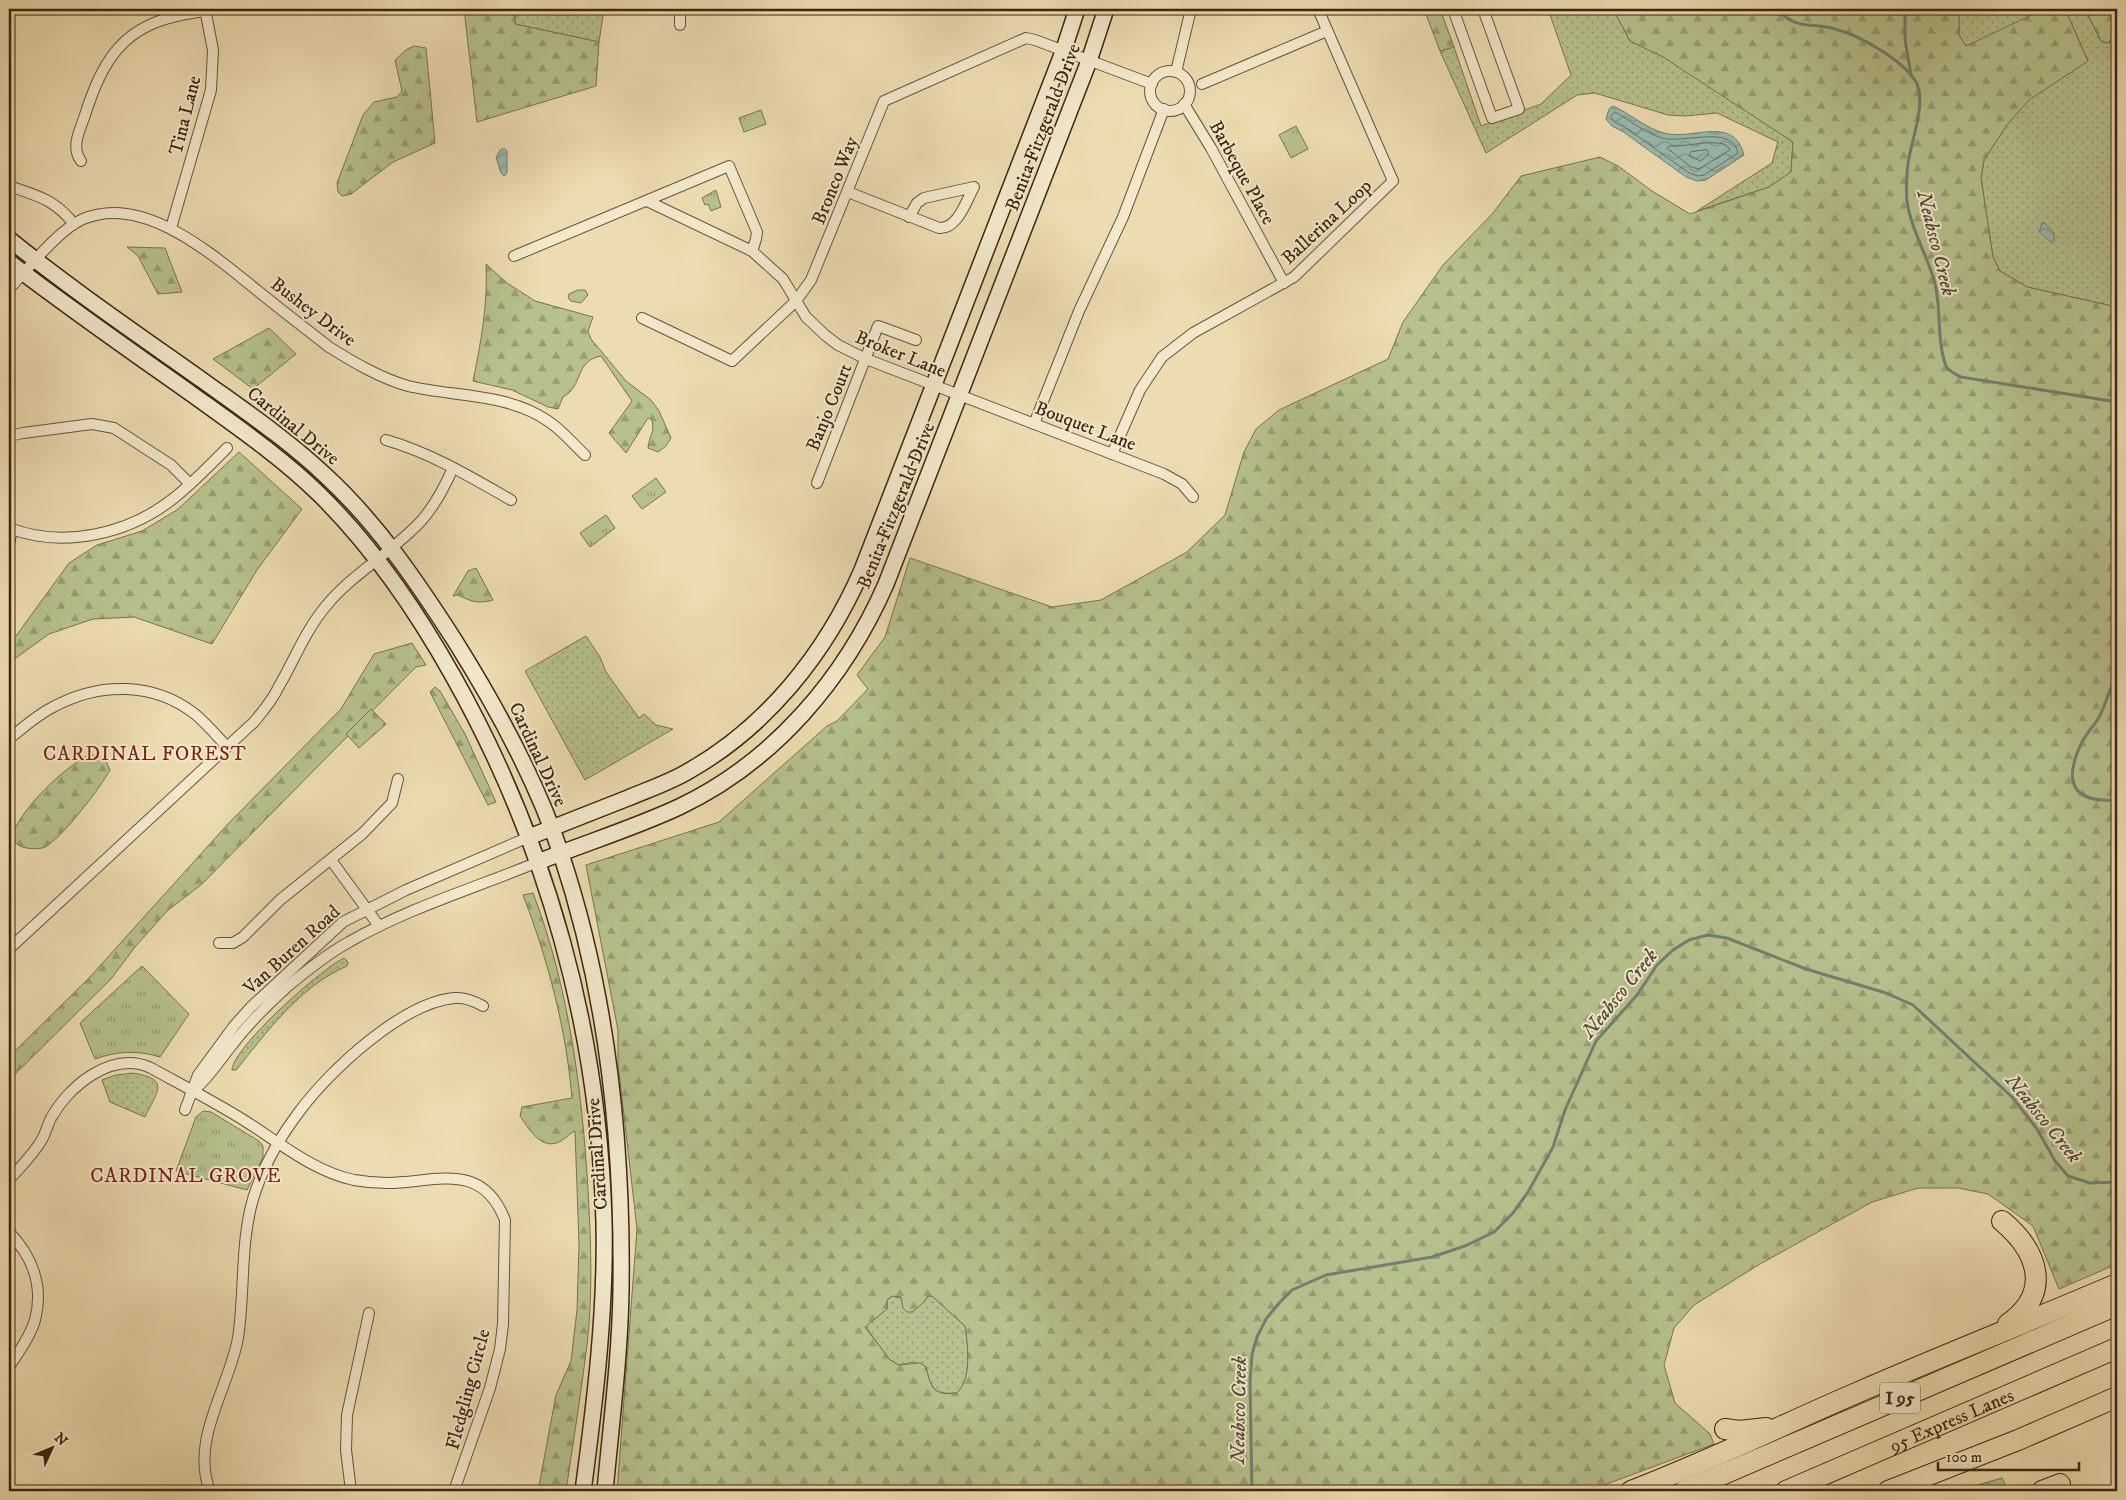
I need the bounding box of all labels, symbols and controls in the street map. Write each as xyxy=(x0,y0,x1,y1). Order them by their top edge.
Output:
street label: Benita Fitzgerald Drive xyxy=(1001,40,1086,215)
street label: Tina Lane xyxy=(165,73,206,157)
street label: Barbeque Place xyxy=(1203,117,1280,229)
street label: Bronco Way xyxy=(807,132,864,228)
street label: Ballerina Loop xyxy=(1277,174,1377,270)
water label: Neabsco Creek xyxy=(1910,187,1961,299)
street label: Bushey Drive xyxy=(266,273,360,352)
street label: Broker Lane xyxy=(852,326,949,383)
street label: Banjo Court xyxy=(801,361,857,455)
street label: Cardinal Drive xyxy=(242,382,344,470)
street label: Bouquet Lane xyxy=(1031,397,1139,457)
street label: Benita Fitzgerald Drive xyxy=(852,419,940,592)
street label: Cardinal Drive xyxy=(504,699,572,810)
district label: CARDINAL FOREST xyxy=(43,742,247,767)
street label: Van Buren Road xyxy=(238,900,346,1000)
water label: Neabsco Creek xyxy=(1576,944,1664,1044)
water label: Neabsco Creek xyxy=(1999,1068,2087,1169)
street label: Cardinal Drive xyxy=(582,1097,613,1211)
district label: CARDINAL GROVE xyxy=(90,1164,282,1189)
street label: Fledgling Circle xyxy=(441,1326,496,1452)
water label: Neabsco Creek xyxy=(1226,1355,1253,1465)
road number: I 95 xyxy=(1880,1382,1920,1414)
street label: 95 Express Lanes xyxy=(1885,1384,2017,1458)
north arrow xyxy=(28,1422,78,1472)
text: N xyxy=(50,1429,71,1450)
scale bar xyxy=(1938,1440,2080,1472)
text: 100 m xyxy=(1946,1448,1982,1467)

